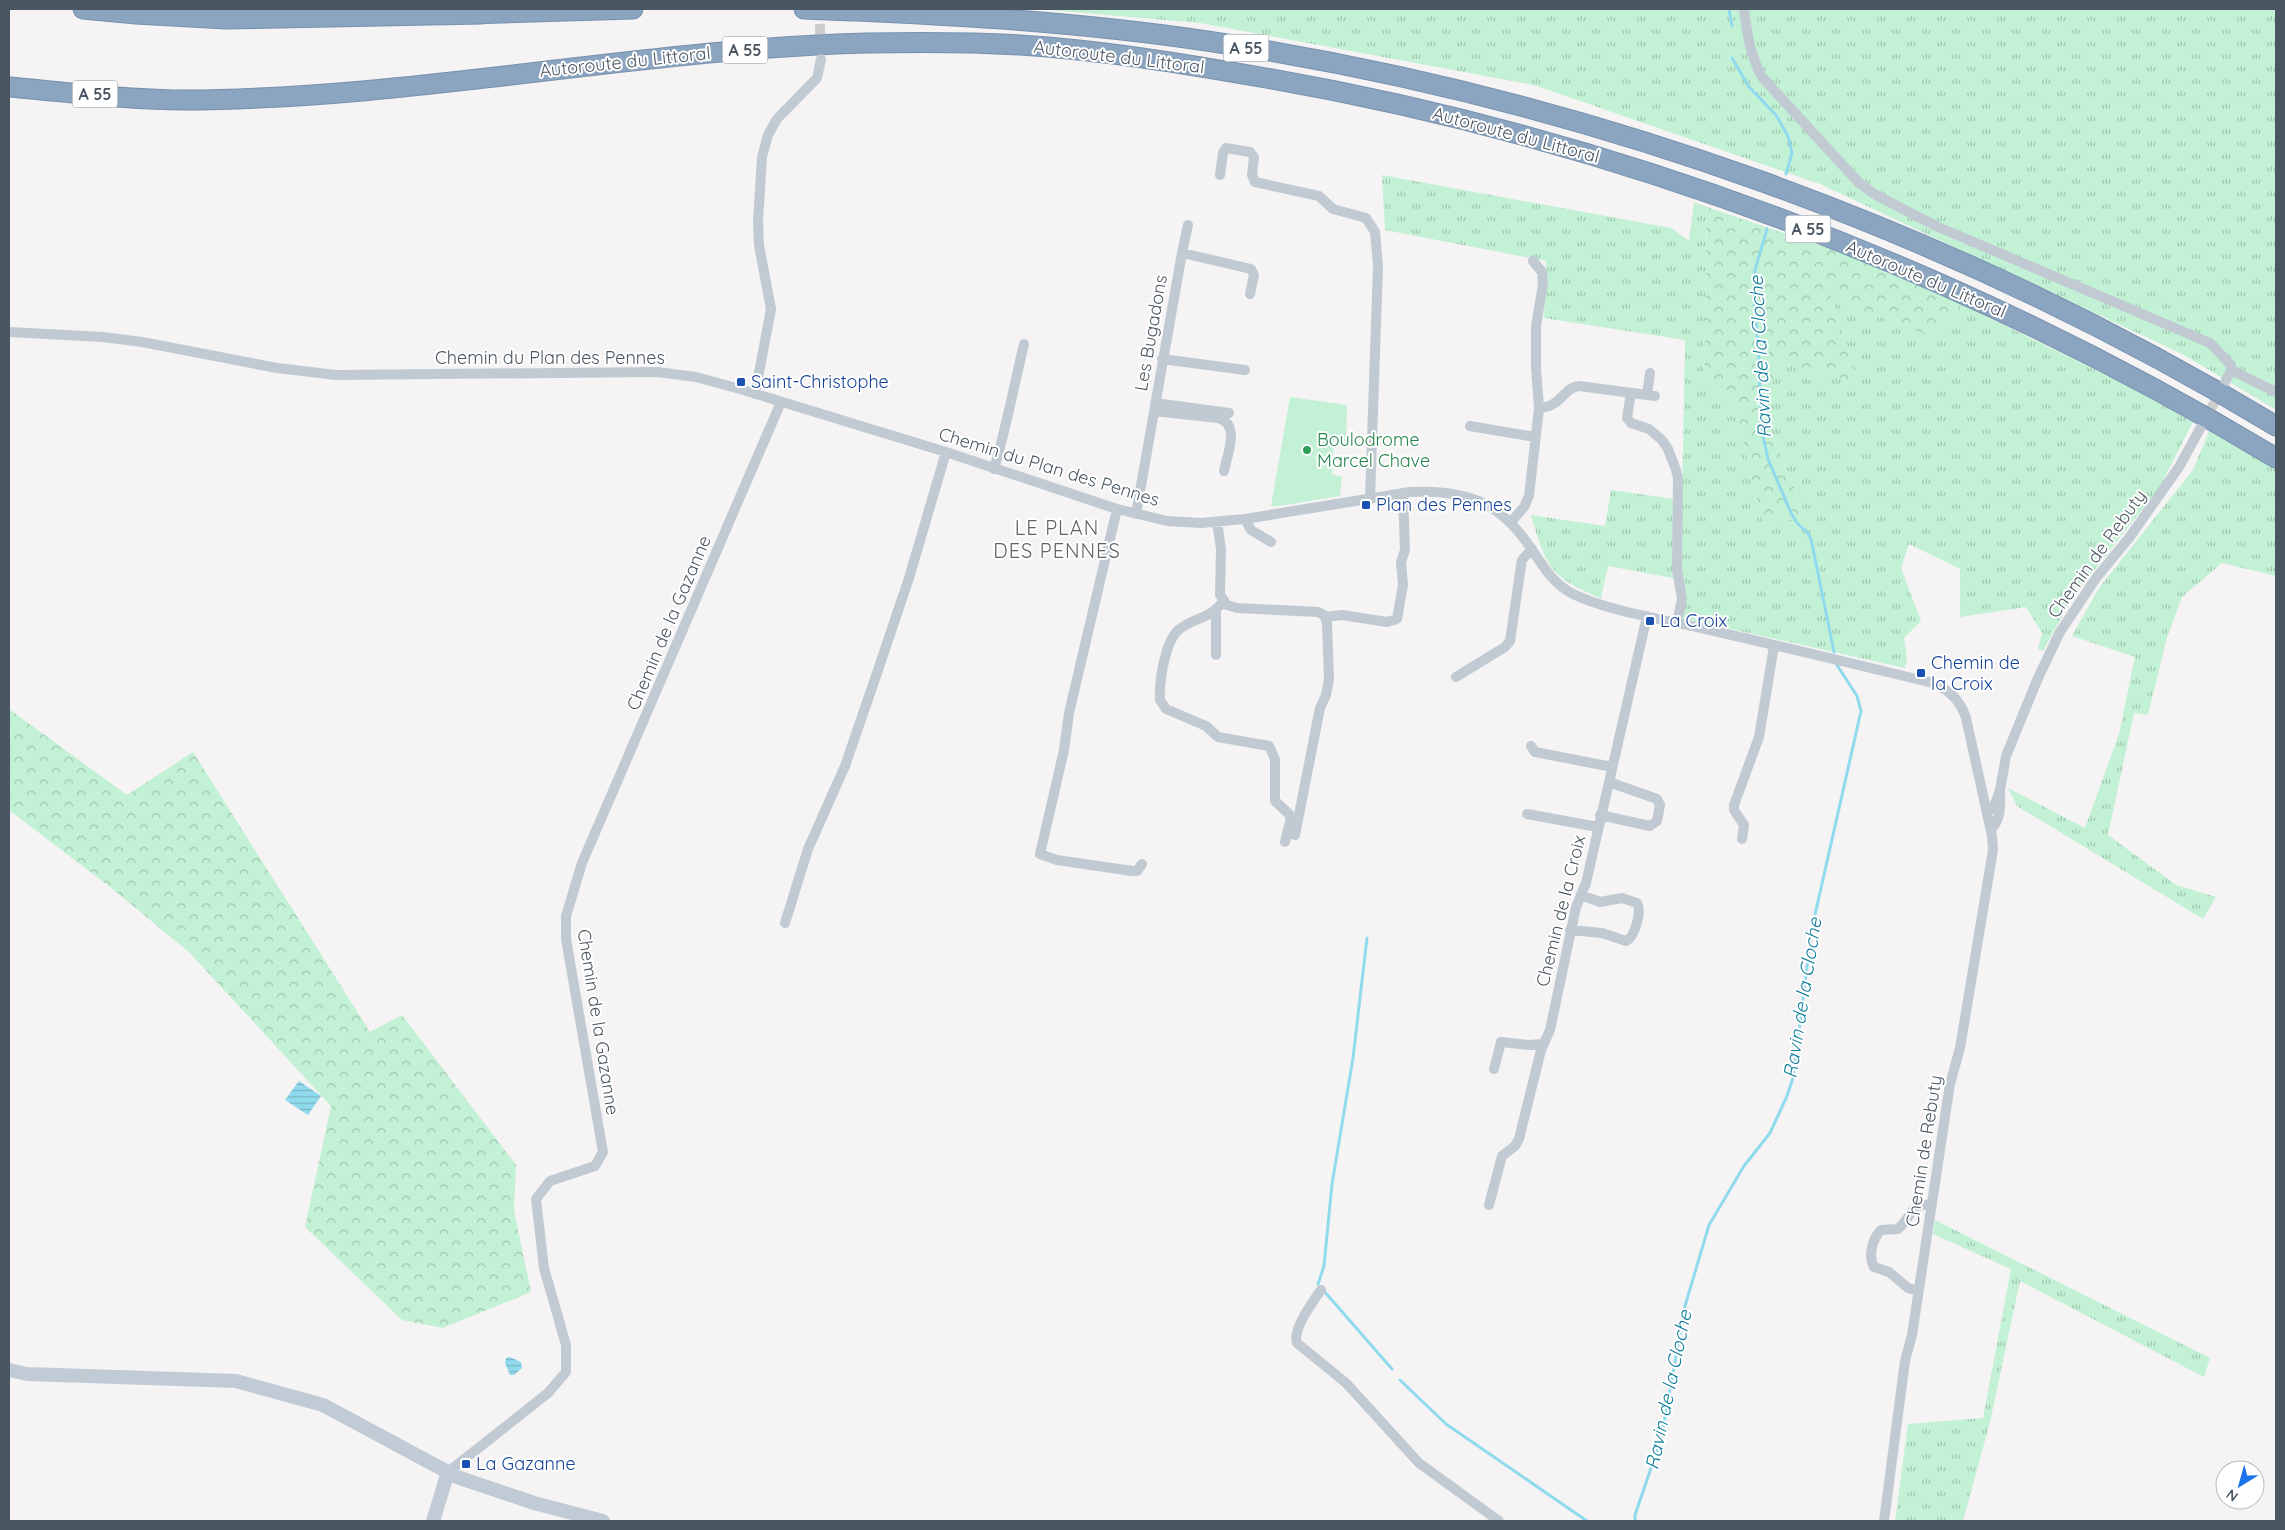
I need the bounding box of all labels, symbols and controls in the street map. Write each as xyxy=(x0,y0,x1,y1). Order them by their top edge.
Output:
road number: A 55 xyxy=(1224,34,1268,62)
street label: Autoroute du Littoral xyxy=(1032,35,1206,78)
road number: A 55 xyxy=(722,36,768,64)
street label: Autoroute du Littoral xyxy=(538,41,712,82)
road number: A 55 xyxy=(72,80,118,108)
street label: Autoroute du Littoral xyxy=(1430,101,1602,168)
road number: A 55 xyxy=(1786,215,1830,242)
street label: Autoroute du Littoral xyxy=(1843,234,2010,323)
street label: Les Bugadons xyxy=(1129,273,1172,393)
water label: Ravin de la Cloche xyxy=(1744,274,1776,439)
street label: Chemin du Plan des Pennes xyxy=(435,346,665,369)
place label: Saint-Christophe xyxy=(751,370,889,393)
marker: Saint-Christophe xyxy=(735,376,747,388)
street label: Chemin du Plan des Pennes xyxy=(936,422,1162,511)
place label: Boulodrome Marcel Chave xyxy=(1317,428,1430,472)
marker: Boulodrome Marcel Chave xyxy=(1301,444,1313,456)
street label: Chemin de Rebuty xyxy=(2042,485,2151,622)
place label: Plan des Pennes xyxy=(1376,493,1512,516)
marker: Plan des Pennes xyxy=(1360,499,1372,511)
district label: LE PLAN DES PENNES xyxy=(993,515,1121,563)
street label: Chemin de la Gazanne xyxy=(621,532,716,714)
place label: La Croix xyxy=(1660,609,1727,632)
marker: La Croix xyxy=(1644,615,1656,627)
place label: Chemin de la Croix xyxy=(1931,651,2020,695)
marker: Chemin de la Croix xyxy=(1915,667,1927,679)
street label: Chemin de la Croix xyxy=(1531,832,1591,989)
water label: Ravin de la Cloche xyxy=(1777,915,1827,1080)
street label: Chemin de la Gazanne xyxy=(572,927,625,1117)
street label: Chemin de Rebuty xyxy=(1900,1073,1947,1228)
water label: Ravin de la Cloche xyxy=(1639,1307,1697,1472)
place label: La Gazanne xyxy=(476,1452,576,1475)
marker: La Gazanne xyxy=(460,1458,472,1470)
north arrow xyxy=(2215,1460,2265,1510)
text: N xyxy=(2223,1485,2242,1506)

